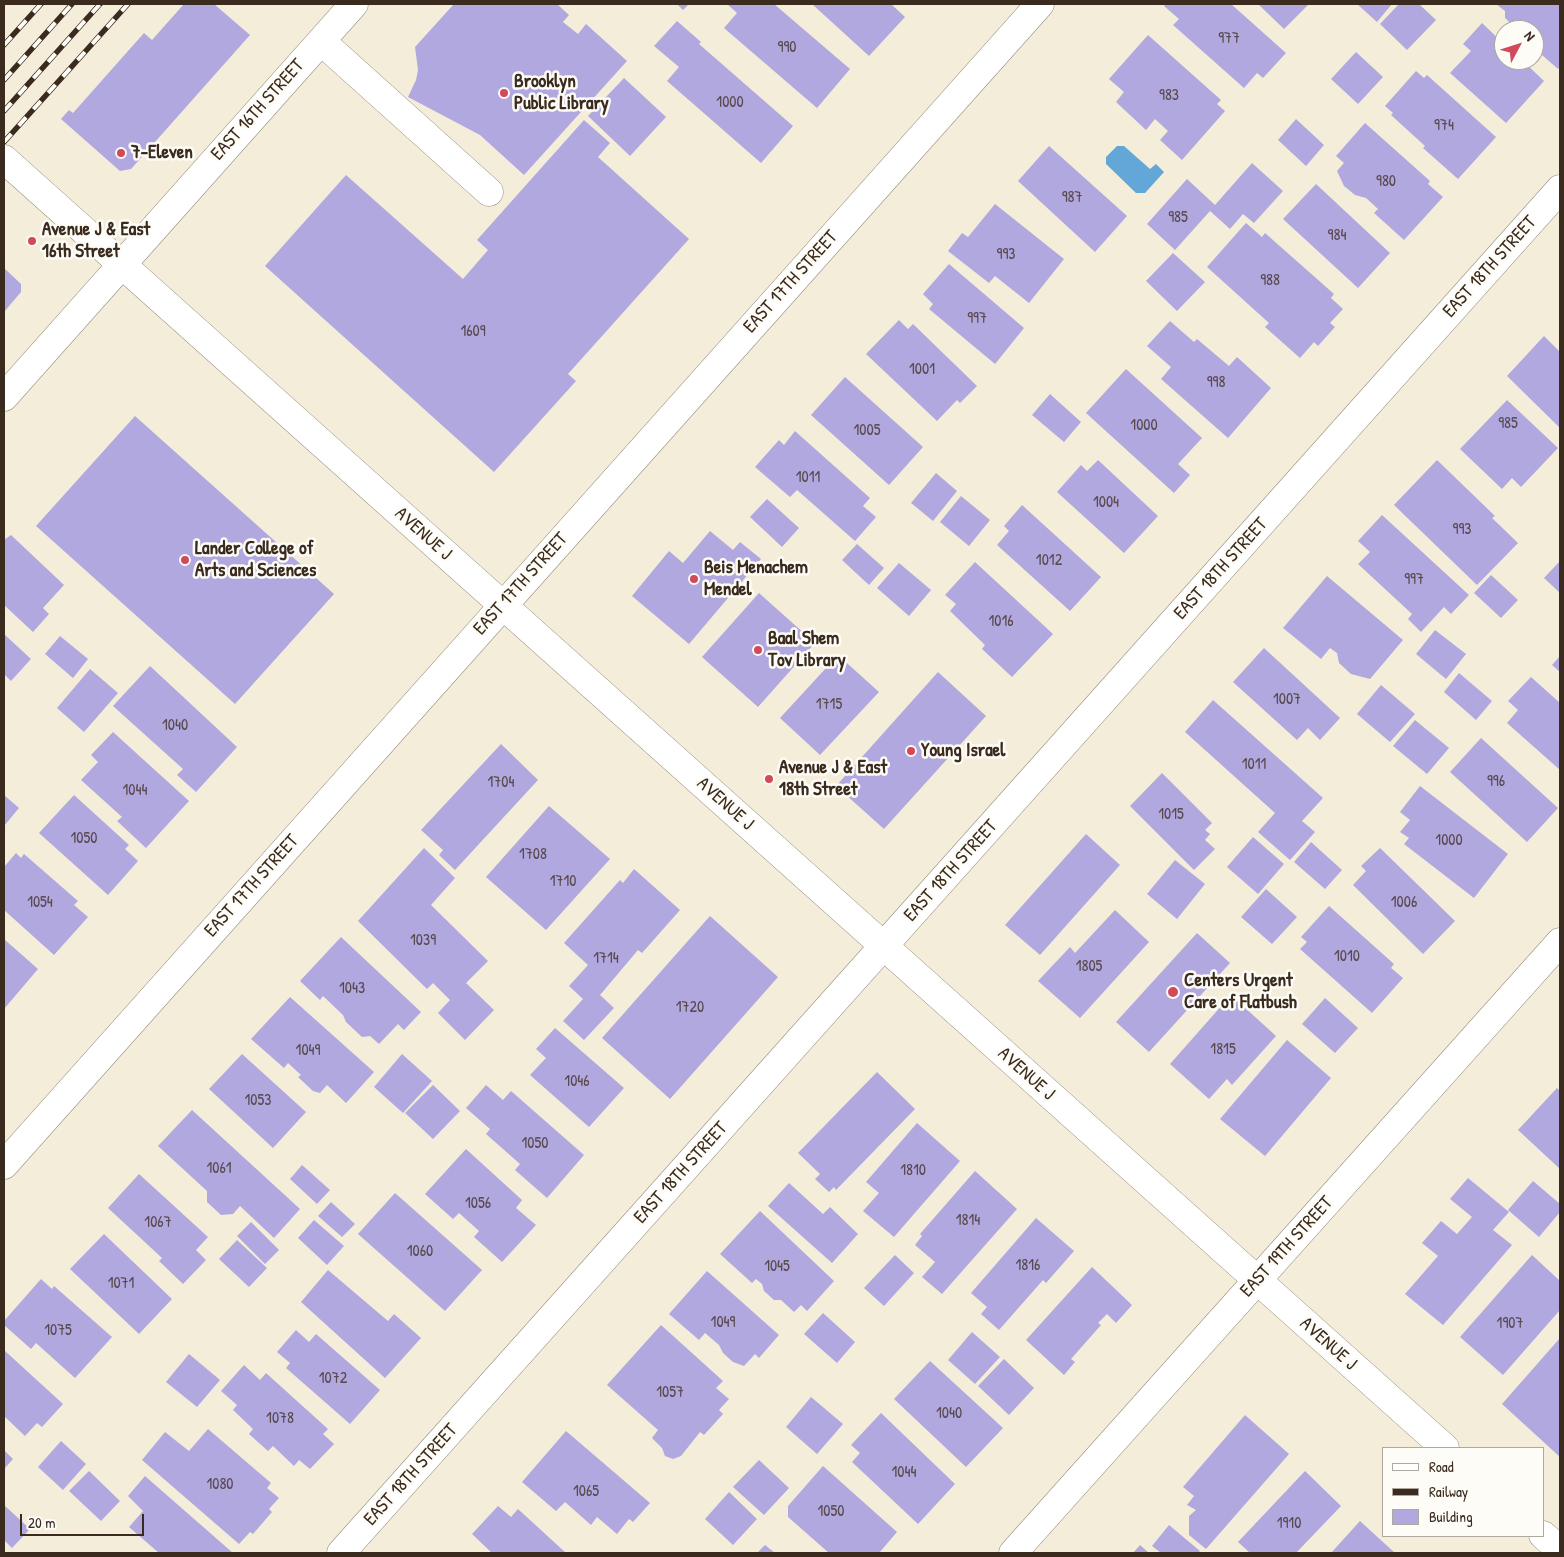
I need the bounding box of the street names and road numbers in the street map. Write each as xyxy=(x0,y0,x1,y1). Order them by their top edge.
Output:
street label: EAST 16TH STREET xyxy=(207,55,309,165)
street label: EAST 18TH STREET xyxy=(1438,211,1542,323)
street label: EAST 17TH STREET xyxy=(739,226,843,338)
street label: AVENUE J xyxy=(390,503,456,565)
street label: EAST 18TH STREET xyxy=(1169,513,1273,625)
street label: EAST 17TH STREET xyxy=(469,528,573,640)
street label: AVENUE J xyxy=(692,773,758,835)
street label: EAST 18TH STREET xyxy=(899,815,1003,927)
street label: EAST 17TH STREET xyxy=(200,830,304,942)
street label: AVENUE J xyxy=(993,1043,1059,1105)
street label: EAST 18TH STREET xyxy=(629,1117,733,1229)
street label: EAST 19TH STREET xyxy=(1236,1192,1338,1302)
street label: AVENUE J xyxy=(1295,1313,1361,1375)
street label: EAST 18TH STREET xyxy=(359,1419,463,1531)

